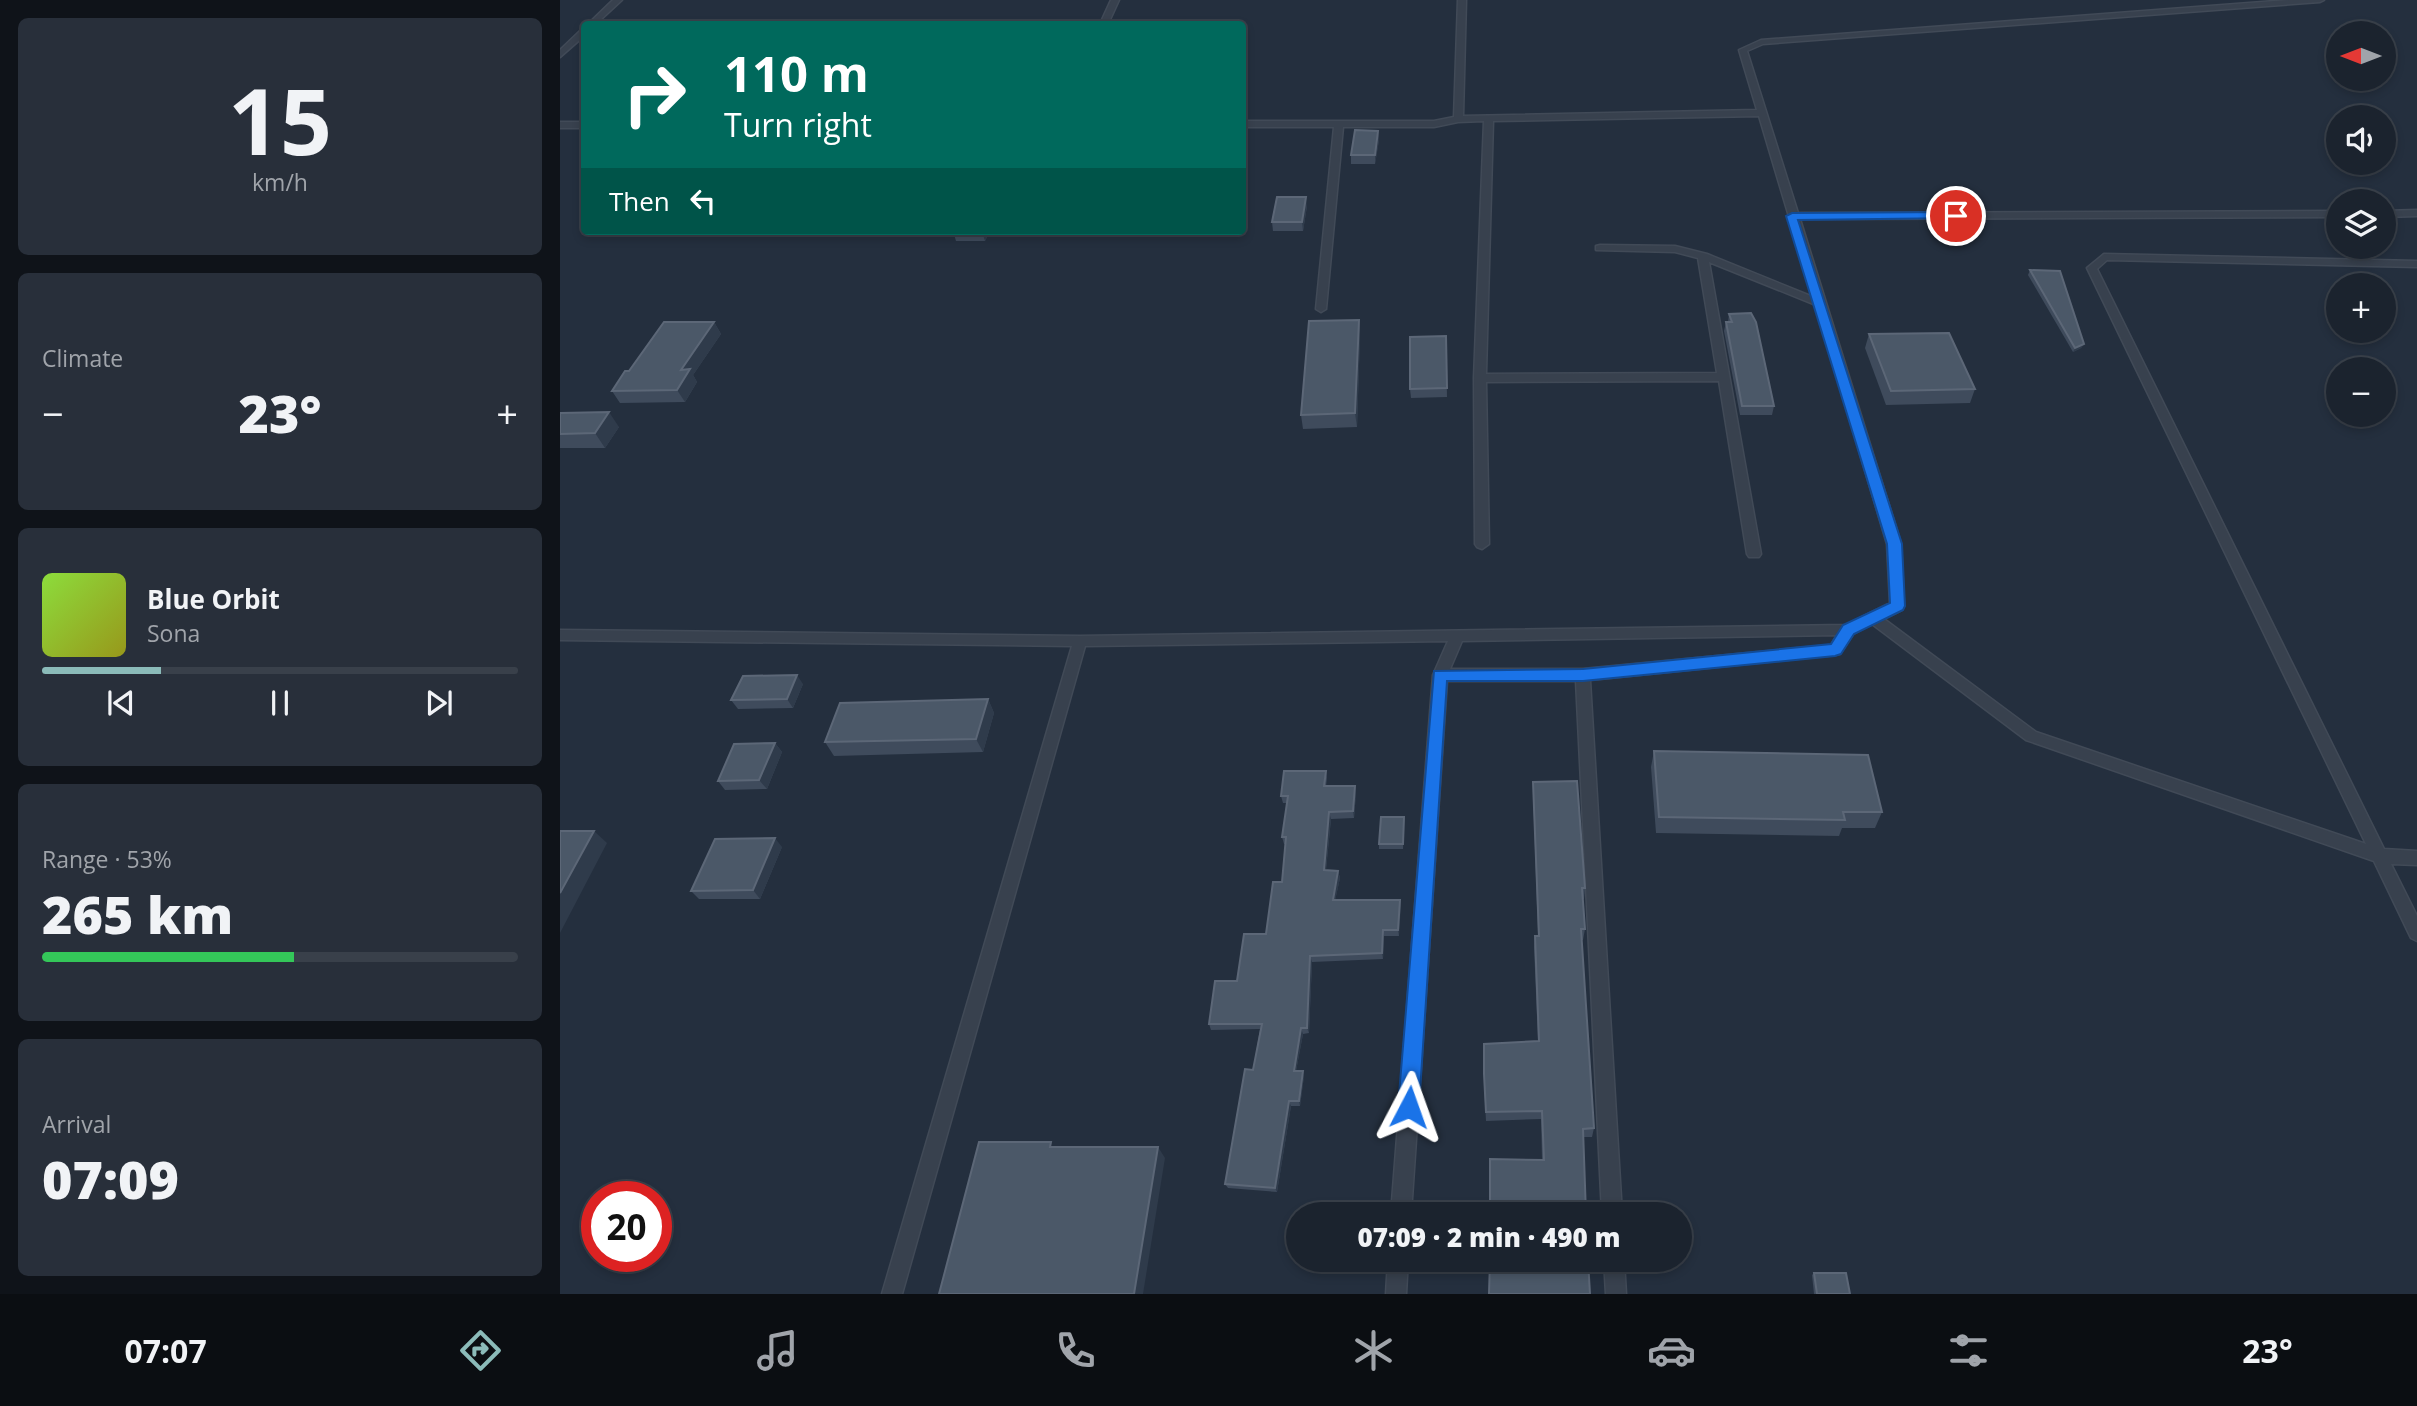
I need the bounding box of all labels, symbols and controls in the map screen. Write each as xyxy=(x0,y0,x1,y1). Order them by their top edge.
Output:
north arrow xyxy=(2326,21,2396,91)
map controls xyxy=(2326,21,2396,427)
text: 110 m xyxy=(724,40,869,106)
icon: right xyxy=(609,49,700,140)
text: 15 xyxy=(228,58,332,182)
text: Turn right xyxy=(724,103,872,146)
button: sound xyxy=(2326,105,2396,175)
text: km/h xyxy=(252,166,308,198)
icon: left xyxy=(684,182,722,220)
text: Then xyxy=(609,183,670,219)
pin xyxy=(1926,186,1986,246)
button: layers xyxy=(2326,189,2396,259)
icon: arrive xyxy=(1937,197,1975,235)
button: + xyxy=(2326,273,2396,343)
text: Climate xyxy=(42,342,123,374)
button: − xyxy=(2326,357,2396,427)
text: 23° xyxy=(239,377,321,448)
text: − xyxy=(42,387,64,439)
text: + xyxy=(496,387,518,439)
text: Blue Orbit xyxy=(147,581,280,617)
text: Sona xyxy=(147,617,200,649)
icon: previous xyxy=(102,684,140,722)
icon: pause xyxy=(261,684,299,722)
icon: next xyxy=(420,684,458,722)
text: Range · 53% xyxy=(42,843,172,875)
text: 265 km xyxy=(42,878,233,949)
position arrow xyxy=(1372,1070,1446,1144)
text: Arrival xyxy=(42,1108,111,1140)
text: 07:09 xyxy=(42,1143,179,1214)
speed limit sign: 20 xyxy=(581,1181,672,1272)
text: 07:09 · 2 min · 490 m xyxy=(1358,1219,1620,1255)
icon: directions xyxy=(456,1326,505,1375)
icon: music xyxy=(753,1326,802,1375)
icon: phone xyxy=(1051,1326,1100,1375)
icon: climate xyxy=(1349,1326,1398,1375)
icon: car xyxy=(1647,1326,1696,1375)
icon: filters xyxy=(1944,1326,1993,1375)
text: 07:07 xyxy=(124,1329,207,1372)
text: 23° xyxy=(2242,1329,2293,1372)

